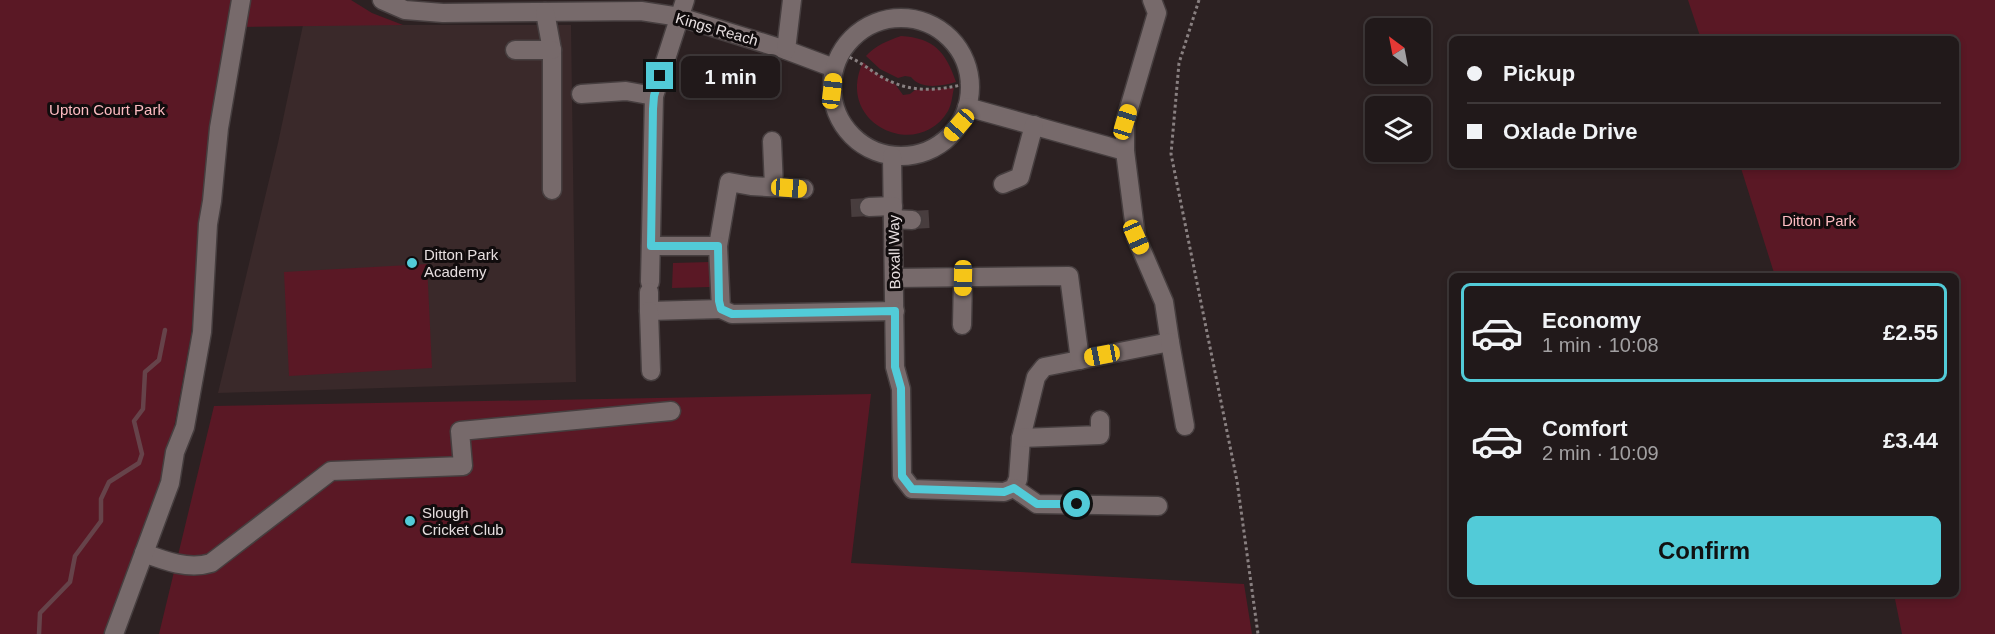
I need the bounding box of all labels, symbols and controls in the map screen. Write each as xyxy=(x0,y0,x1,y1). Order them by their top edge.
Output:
street label: Kings Reach xyxy=(674,9,760,49)
north arrow xyxy=(1365,18,1431,84)
map controls xyxy=(1365,18,1431,162)
callout: 1 min xyxy=(681,55,780,97)
text: Pickup xyxy=(1503,61,1575,86)
route end xyxy=(646,62,673,89)
text: 1 min xyxy=(704,66,757,88)
car xyxy=(821,72,843,110)
button: layers xyxy=(1365,96,1431,162)
park label: Upton Court Park xyxy=(49,101,165,118)
car xyxy=(1111,102,1139,142)
car xyxy=(940,106,978,144)
text: Oxlade Drive xyxy=(1503,119,1638,144)
car xyxy=(770,178,808,198)
park label: Ditton Park xyxy=(1782,212,1857,229)
street label: Boxall Way xyxy=(885,214,903,289)
car xyxy=(1120,217,1152,257)
place label: Ditton Park Academy xyxy=(424,246,499,280)
marker: Ditton Park Academy xyxy=(405,256,419,270)
car xyxy=(954,260,972,296)
icon: car xyxy=(1470,306,1524,360)
text: Economy xyxy=(1542,308,1641,333)
text: £2.55 xyxy=(1883,320,1938,345)
text: 1 min · 10:08 xyxy=(1542,334,1659,356)
car xyxy=(1083,343,1121,367)
icon: car xyxy=(1470,414,1524,468)
text: Comfort xyxy=(1542,416,1628,441)
text: £3.44 xyxy=(1883,428,1938,453)
text: 2 min · 10:09 xyxy=(1542,442,1659,464)
route start xyxy=(1063,490,1090,517)
place label: Slough Cricket Club xyxy=(422,504,504,538)
marker: Slough Cricket Club xyxy=(403,514,417,528)
button: Confirm xyxy=(1467,516,1941,585)

